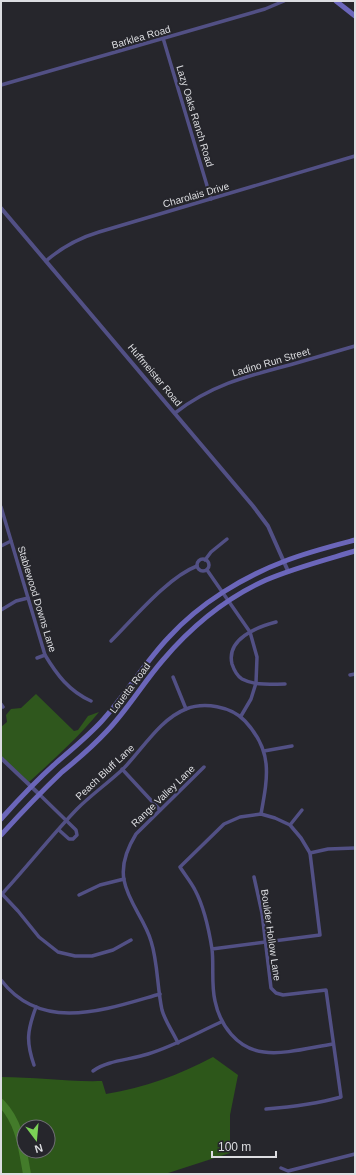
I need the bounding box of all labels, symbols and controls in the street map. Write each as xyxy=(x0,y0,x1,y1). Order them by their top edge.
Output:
street label: Barklea Road xyxy=(110,23,172,51)
street label: Lazy Oaks Ranch Road xyxy=(174,64,216,168)
street label: Charolais Drive xyxy=(162,180,231,210)
street label: Huffmeister Road xyxy=(126,342,184,408)
street label: Ladino Run Street xyxy=(231,346,311,378)
street label: Stablewood Downs Lane xyxy=(16,544,59,654)
street label: Louetta Road xyxy=(108,661,152,715)
street label: Peach Bluff Lane xyxy=(73,742,137,802)
street label: Range Valley Lane xyxy=(129,763,197,829)
street label: Boulder Hollow Lane xyxy=(259,889,283,982)
north arrow xyxy=(16,1119,56,1159)
scale bar xyxy=(212,1133,276,1159)
text: 100 m xyxy=(218,1140,251,1154)
text: N xyxy=(33,1142,44,1155)

